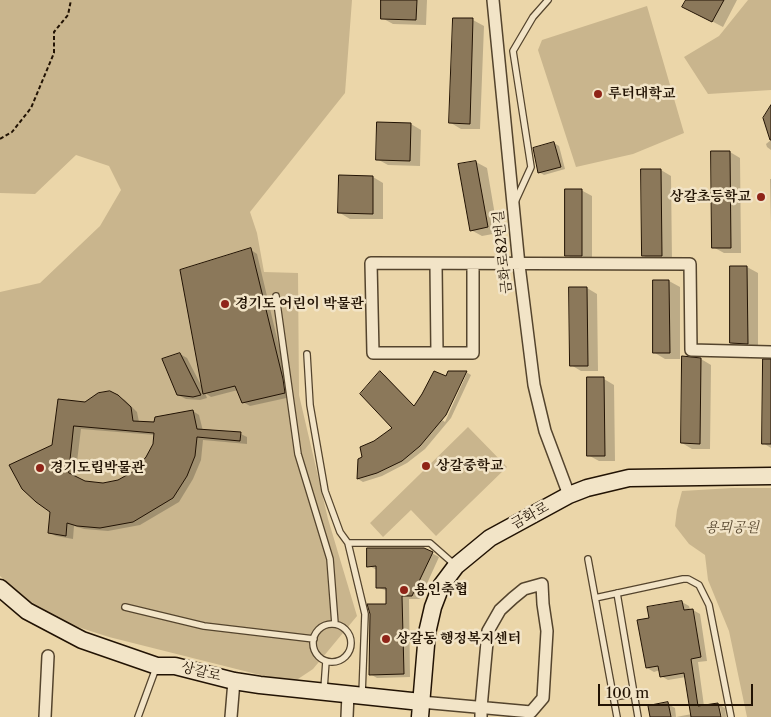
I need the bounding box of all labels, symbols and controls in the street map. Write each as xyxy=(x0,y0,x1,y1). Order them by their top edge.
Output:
place label: 루터대학교 xyxy=(608,86,676,102)
marker: 루터대학교 xyxy=(592,88,604,100)
place label: 상갈초등학교 xyxy=(670,189,751,205)
marker: 상갈초등학교 xyxy=(755,191,767,203)
street label: 금화로82번길 xyxy=(490,209,516,295)
place label: 경기도 어린이 박물관 xyxy=(235,296,364,312)
marker: 경기도 어린이 박물관 xyxy=(219,298,231,310)
place label: 상갈중학교 xyxy=(436,458,504,474)
place label: 경기도립박물관 xyxy=(50,460,145,476)
marker: 상갈중학교 xyxy=(420,460,432,472)
marker: 경기도립박물관 xyxy=(34,462,46,474)
street label: 금화로 xyxy=(508,499,552,533)
park label: 용뫼공원 xyxy=(705,520,759,536)
place label: 용인축협 xyxy=(414,582,468,598)
marker: 용인축협 xyxy=(398,584,410,596)
place label: 상갈동 행정복지센터 xyxy=(396,631,521,647)
marker: 상갈동 행정복지센터 xyxy=(380,633,392,645)
street label: 상갈로 xyxy=(179,659,223,685)
scale bar xyxy=(601,674,756,706)
text: 100 m xyxy=(606,683,649,702)

